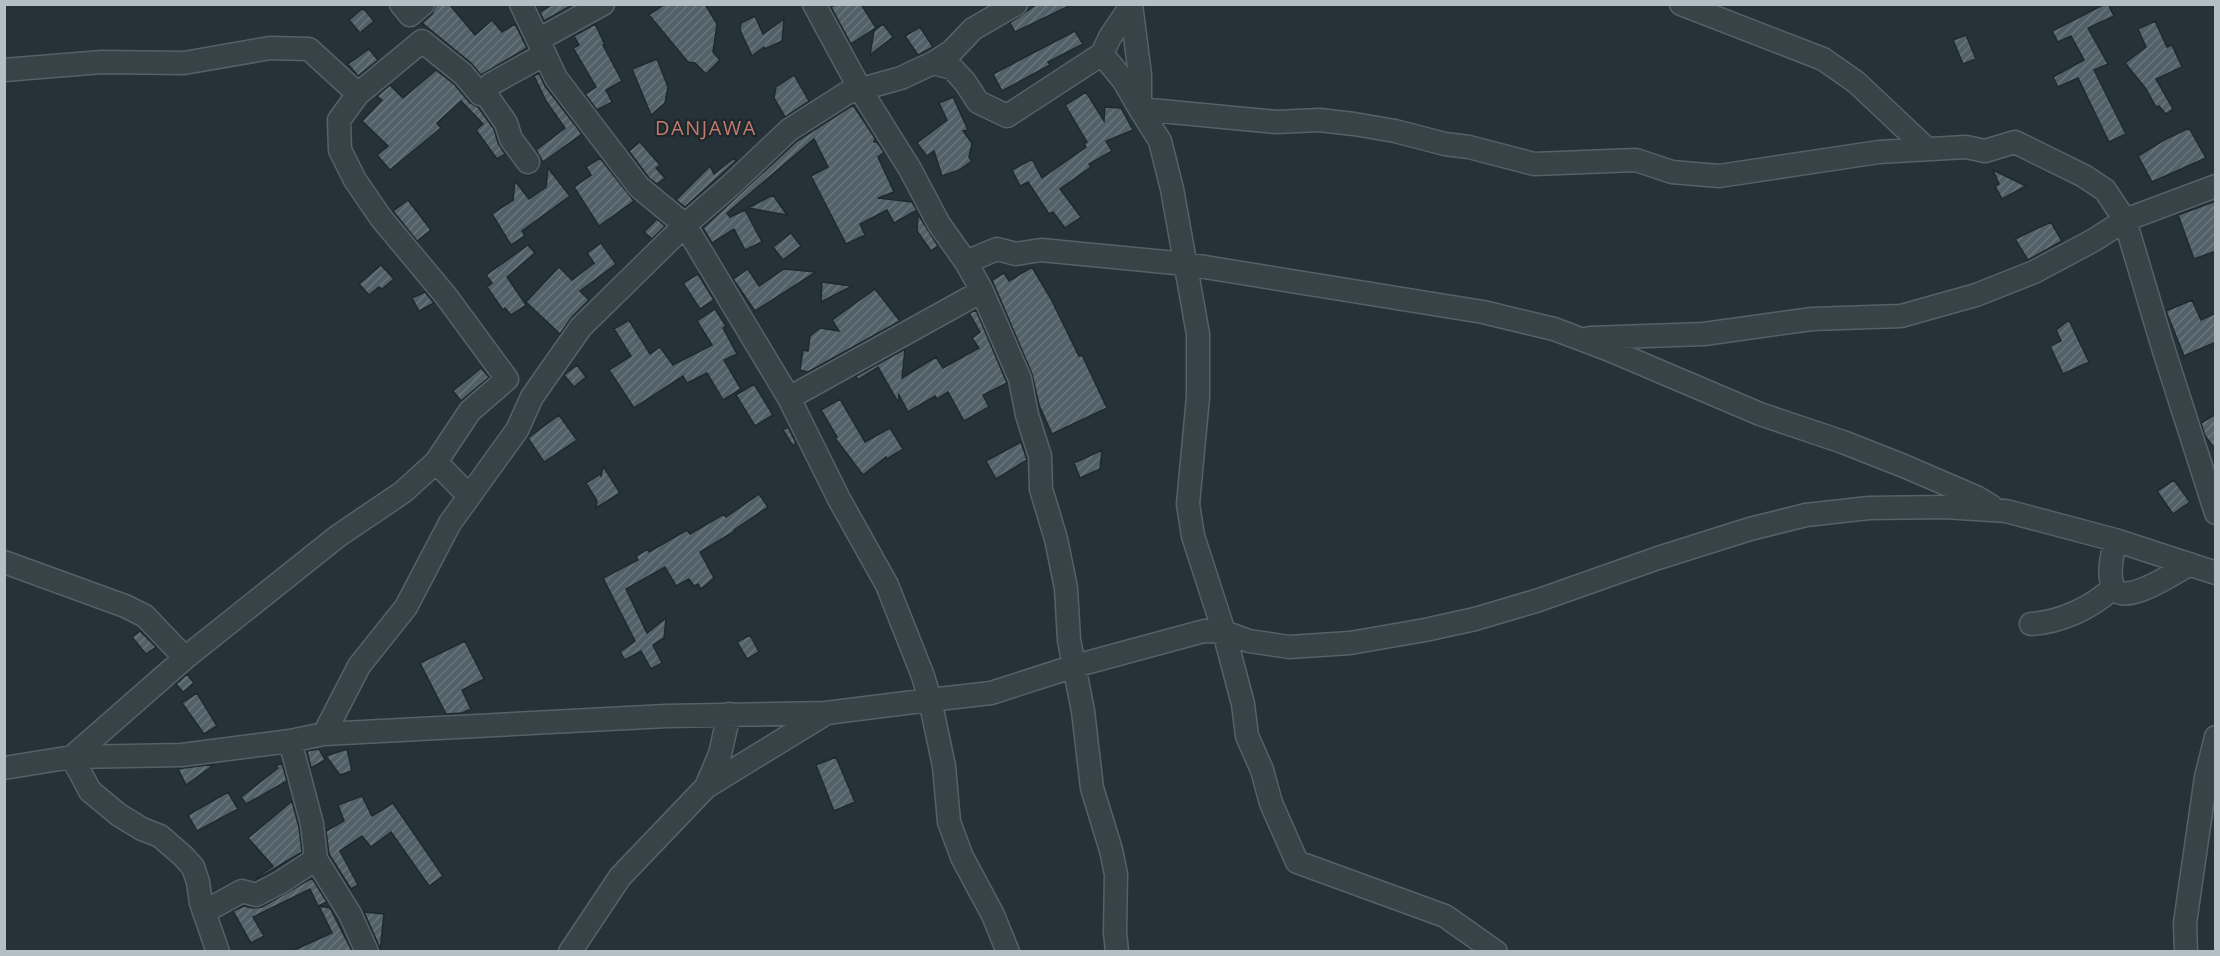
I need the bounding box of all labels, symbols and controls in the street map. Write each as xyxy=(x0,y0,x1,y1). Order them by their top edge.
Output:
district label: DANJAWA xyxy=(655,114,757,141)

